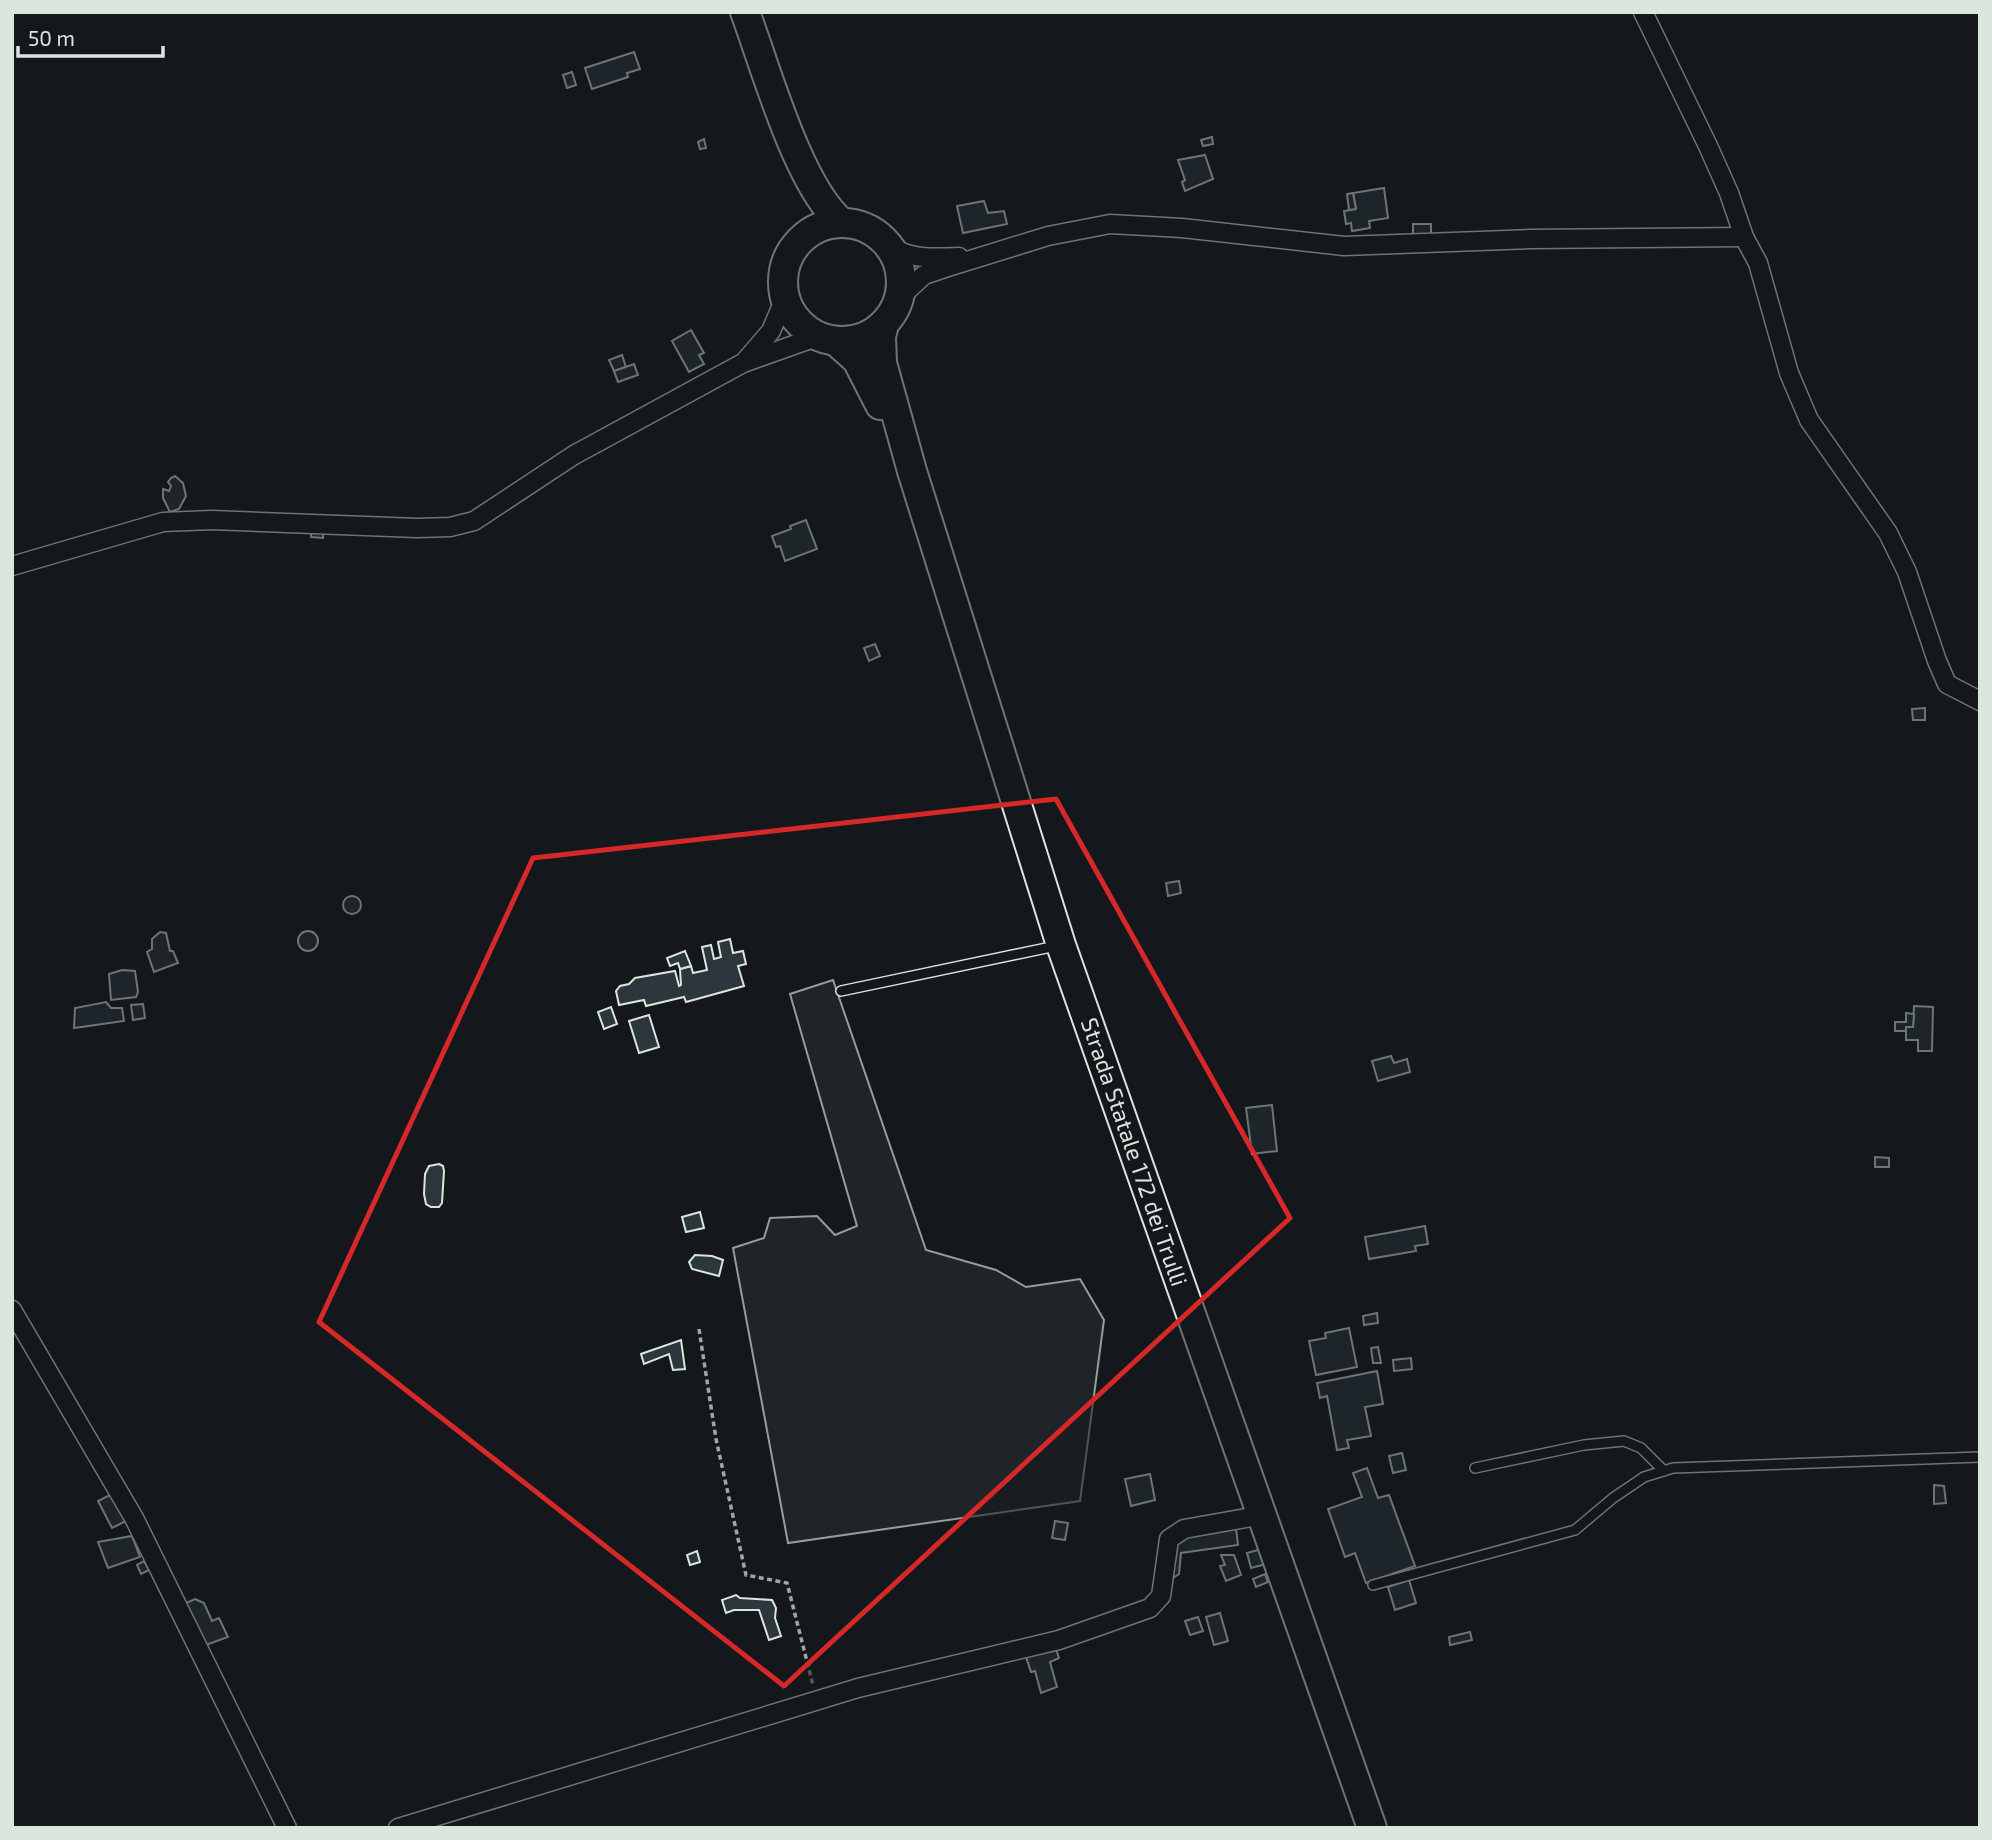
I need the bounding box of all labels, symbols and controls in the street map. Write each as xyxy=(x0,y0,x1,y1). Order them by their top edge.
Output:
scale bar xyxy=(18,14,163,58)
text: 50 m xyxy=(28,25,75,50)
street label: Strada Statale 172 dei Trulli xyxy=(1076,1014,1194,1290)

